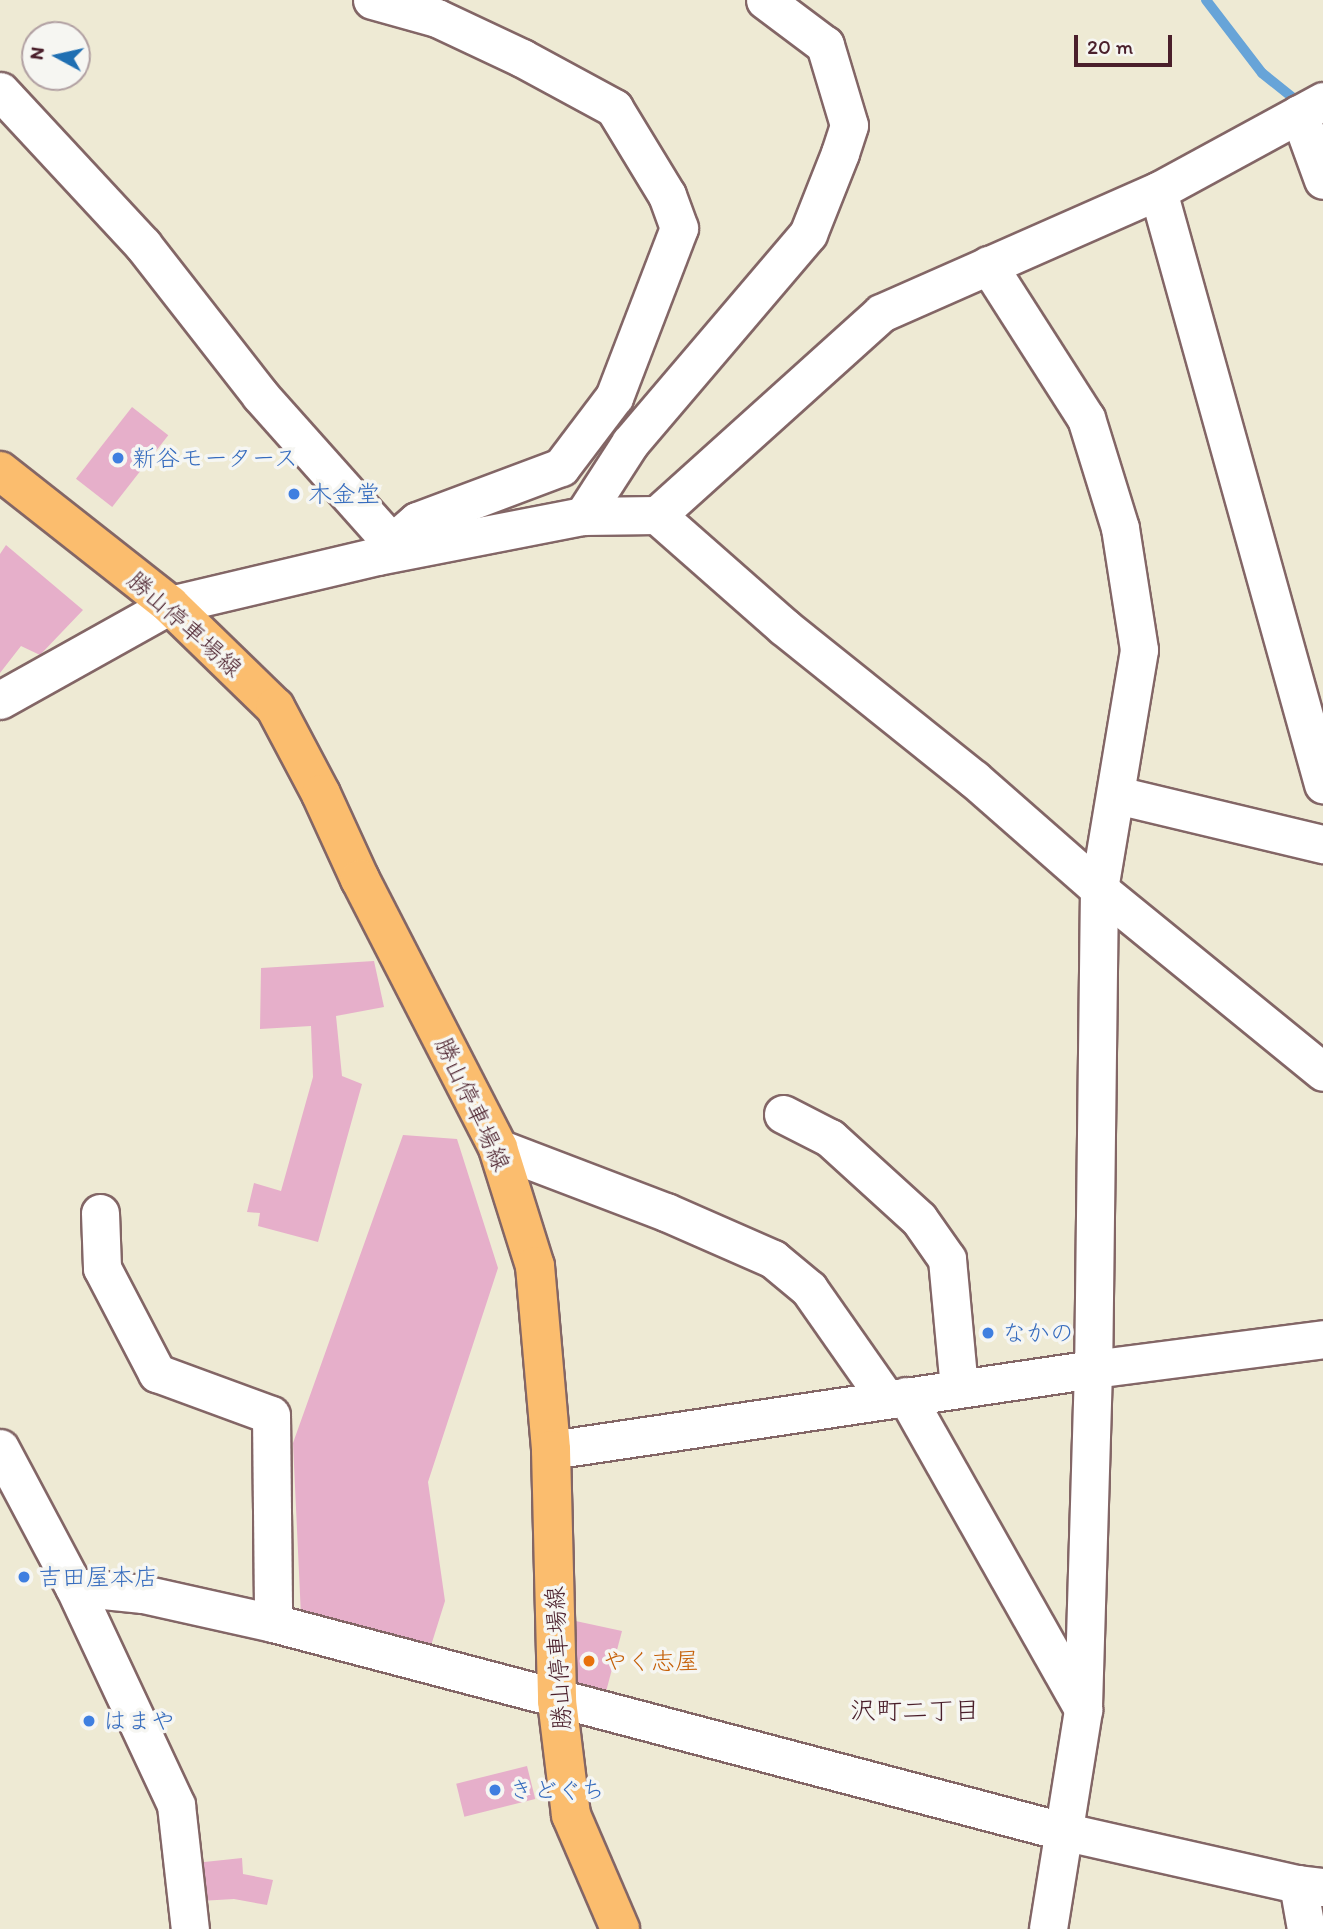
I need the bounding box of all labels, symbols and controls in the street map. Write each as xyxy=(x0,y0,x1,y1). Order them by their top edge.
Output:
north arrow xyxy=(21,21,91,91)
scale bar xyxy=(1078,21,1176,65)
text: 20 m xyxy=(1087,34,1133,59)
text: N xyxy=(24,45,49,61)
place label: 新谷モータース xyxy=(132,444,300,472)
marker: 新谷モータース xyxy=(110,450,126,466)
place label: 木金堂 xyxy=(308,480,380,508)
marker: 木金堂 xyxy=(286,486,302,502)
street label: 勝山停車場線 xyxy=(122,565,248,683)
street label: 勝山停車場線 xyxy=(430,1033,516,1175)
place label: なかの xyxy=(1002,1319,1074,1347)
marker: なかの xyxy=(980,1325,996,1341)
place label: 吉田屋本店 xyxy=(38,1563,158,1591)
marker: 吉田屋本店 xyxy=(16,1569,32,1585)
street label: 勝山停車場線 xyxy=(540,1585,576,1731)
place label: やく志屋 xyxy=(603,1647,699,1675)
marker: やく志屋 xyxy=(581,1653,597,1669)
district label: 沢町二丁目 xyxy=(850,1695,980,1727)
place label: はまや xyxy=(103,1707,175,1735)
marker: はまや xyxy=(81,1713,97,1729)
place label: きどぐち xyxy=(509,1776,605,1804)
marker: きどぐち xyxy=(487,1782,503,1798)

